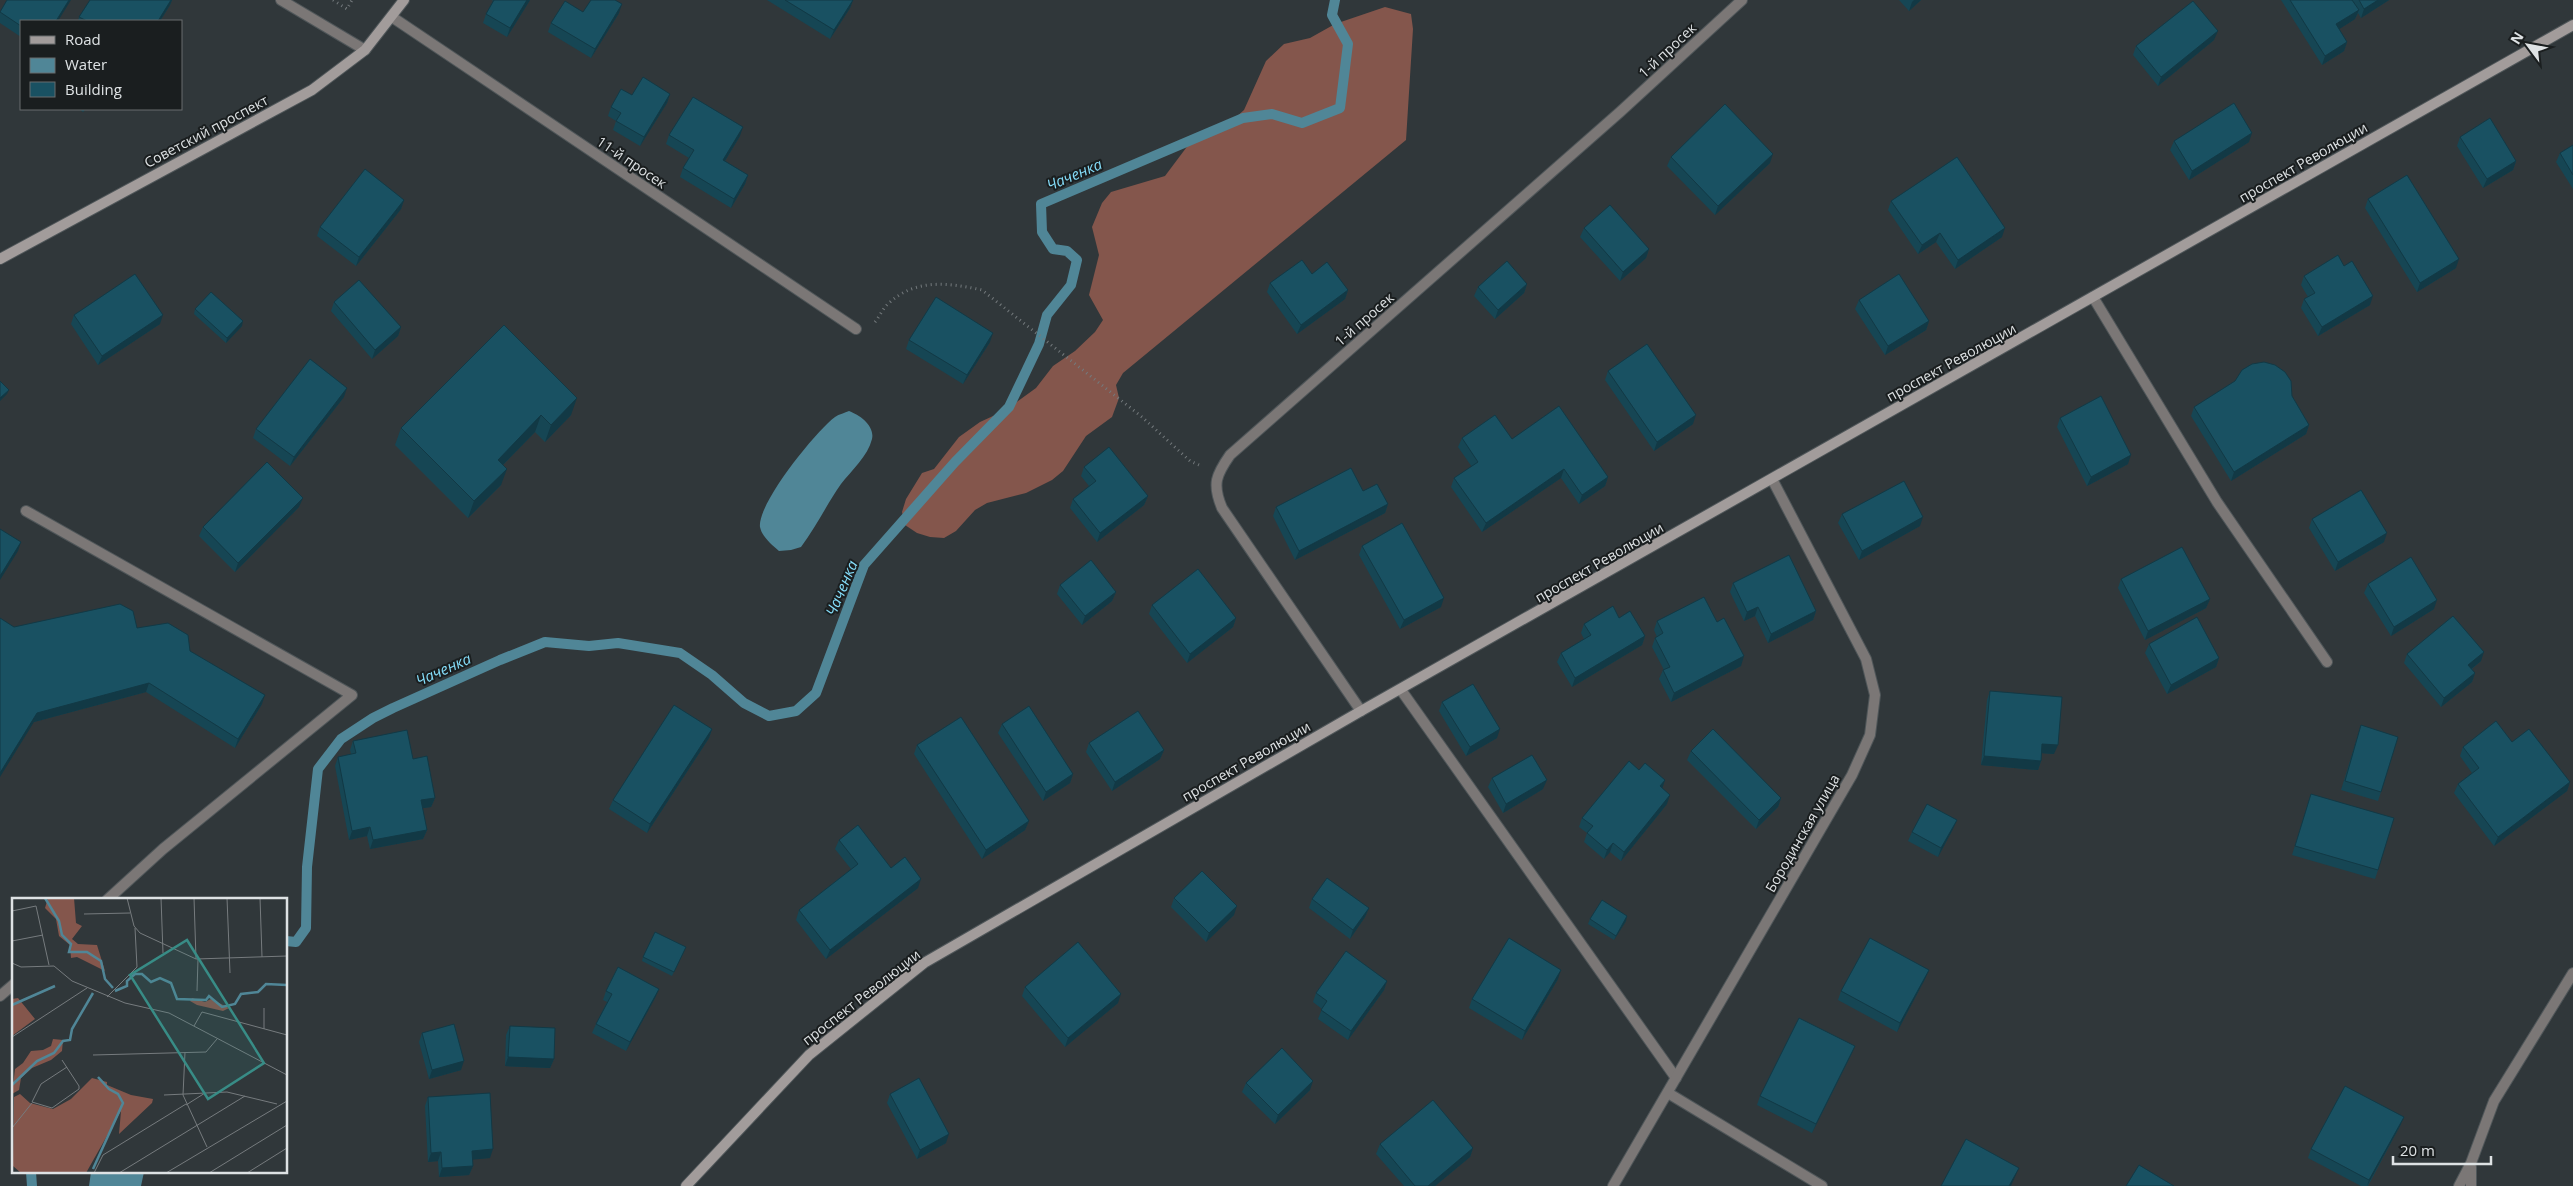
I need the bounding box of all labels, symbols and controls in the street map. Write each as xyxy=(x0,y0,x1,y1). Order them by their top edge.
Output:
street label: 1-й просек xyxy=(1634,18,1701,82)
legend xyxy=(20,20,182,110)
north arrow xyxy=(2503,20,2553,70)
text: N xyxy=(2505,28,2528,48)
text: Road xyxy=(65,29,101,49)
text: Water xyxy=(65,54,107,74)
text: Building xyxy=(65,79,122,99)
street label: Советский проспект xyxy=(141,90,272,172)
street label: проспект Революции xyxy=(2235,117,2371,207)
street label: 11-й просек xyxy=(593,132,671,193)
water label: Чаченка xyxy=(1043,153,1105,195)
street label: 1-й просек xyxy=(1330,288,1398,350)
street label: проспект Революции xyxy=(1883,318,2019,406)
street label: проспект Революции xyxy=(1531,517,1667,607)
water label: Чаченка xyxy=(820,557,862,619)
water label: Чаченка xyxy=(412,648,474,690)
street label: проспект Революции xyxy=(1178,716,1314,806)
street label: Бородинская улица xyxy=(1760,771,1844,895)
inset map xyxy=(12,898,288,1174)
street label: проспект Революции xyxy=(798,945,924,1049)
scale bar xyxy=(2393,1134,2490,1166)
text: 20 m xyxy=(2400,1140,2435,1160)

